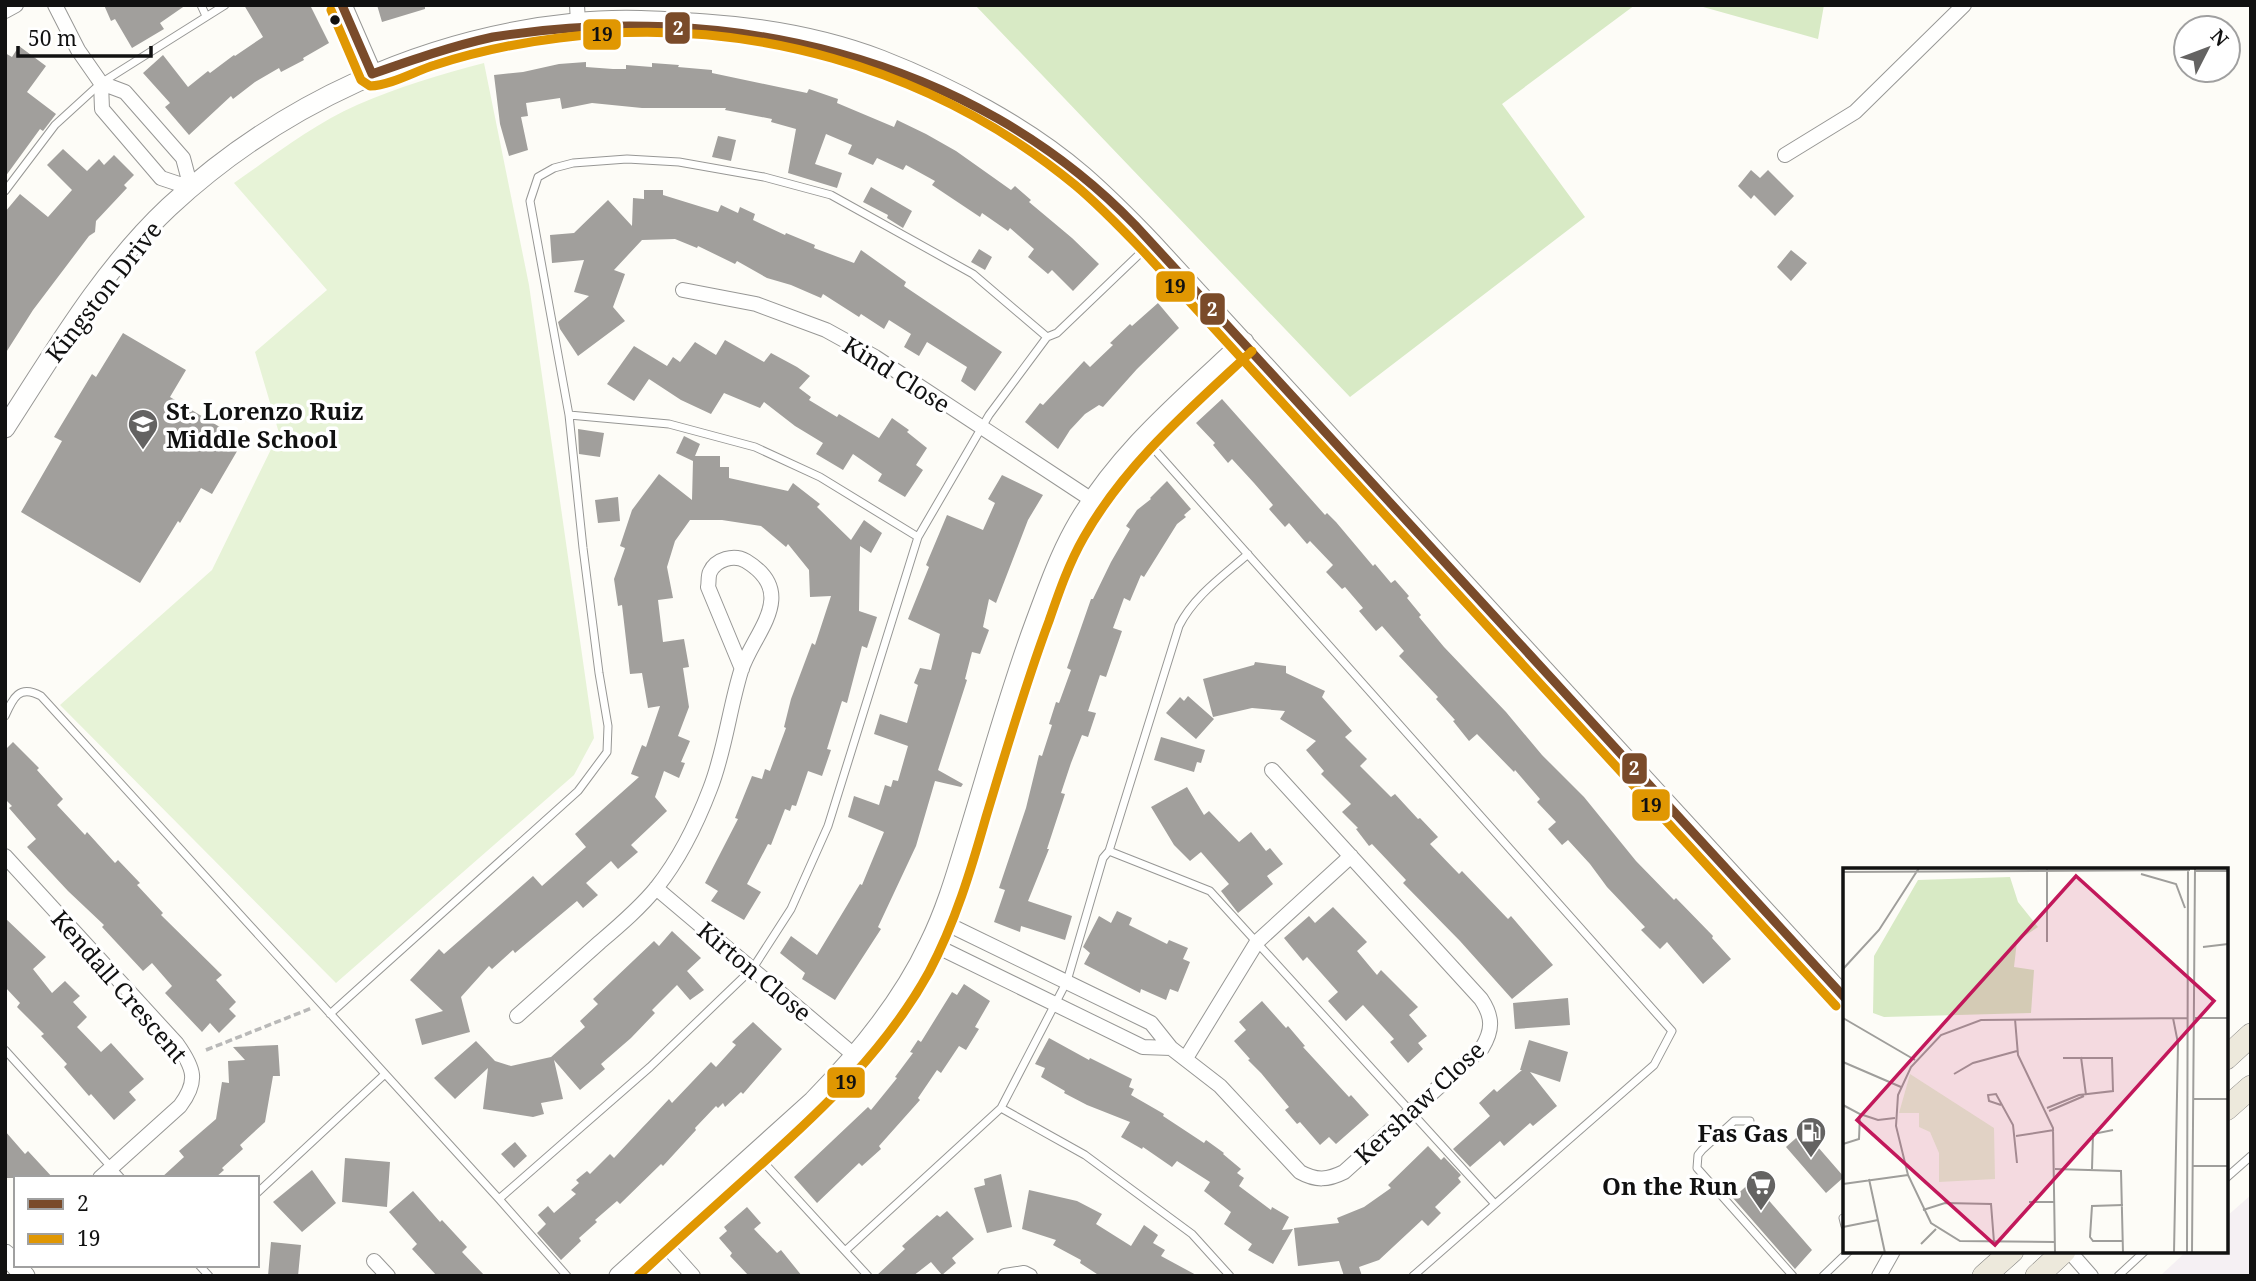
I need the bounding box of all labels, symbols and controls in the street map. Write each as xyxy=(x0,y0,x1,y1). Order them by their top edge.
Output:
line badge: 2 xyxy=(664,11,691,45)
unlabelled marker xyxy=(328,13,342,27)
scale bar xyxy=(18,14,150,58)
north arrow xyxy=(2172,14,2242,84)
text: 2 xyxy=(673,15,683,41)
line badge: 19 xyxy=(582,18,622,51)
text: 19 xyxy=(591,21,613,47)
text: N xyxy=(2205,23,2234,52)
text: 50 m xyxy=(28,24,77,52)
street label: Kingston Drive xyxy=(37,214,169,368)
line badge: 19 xyxy=(1155,270,1196,303)
text: 19 xyxy=(1164,273,1186,299)
line badge: 2 xyxy=(1199,292,1226,326)
text: 2 xyxy=(1207,296,1217,322)
street label: Kind Close xyxy=(837,328,957,420)
place label: St. Lorenzo Ruiz Middle School xyxy=(166,394,364,455)
school or university icon: St. Lorenzo Ruiz Middle School xyxy=(126,407,160,451)
line badge: 2 xyxy=(1621,752,1648,785)
text: 2 xyxy=(1629,755,1639,781)
line badge: 19 xyxy=(1631,788,1671,822)
text: 19 xyxy=(1640,792,1662,818)
inset map xyxy=(1843,868,2228,1253)
street label: Kendall Crescent xyxy=(44,903,196,1069)
street label: Kirton Close xyxy=(691,914,819,1028)
street label: Kershaw Close xyxy=(1347,1033,1491,1171)
line badge: 19 xyxy=(826,1066,866,1099)
text: 19 xyxy=(835,1069,857,1095)
fuel station icon: Fas Gas xyxy=(1794,1115,1828,1159)
place label: Fas Gas xyxy=(1697,1116,1788,1149)
supermarket icon: On the Run xyxy=(1744,1168,1778,1212)
place label: On the Run xyxy=(1602,1169,1738,1202)
legend xyxy=(14,1176,259,1267)
text: 2 xyxy=(77,1189,89,1217)
text: 19 xyxy=(77,1224,100,1252)

